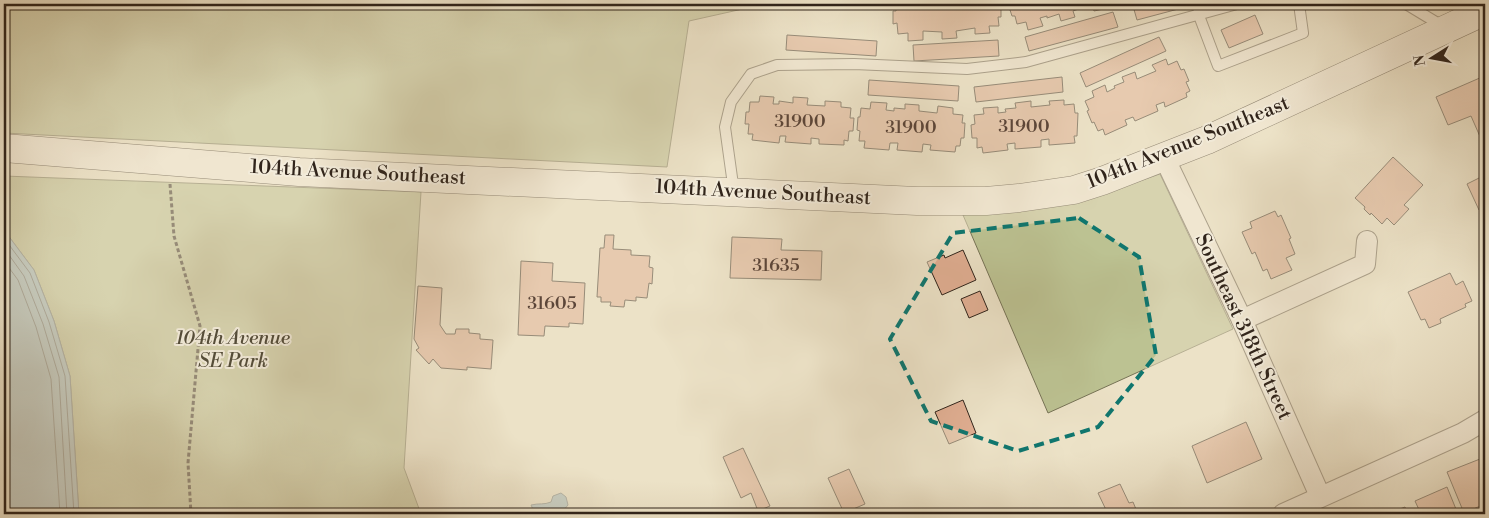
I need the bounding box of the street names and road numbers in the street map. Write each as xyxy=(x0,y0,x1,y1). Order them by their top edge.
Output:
street label: 104th Avenue Southeast xyxy=(1083,91,1293,195)
street label: 104th Avenue Southeast xyxy=(249,155,467,191)
street label: 104th Avenue Southeast xyxy=(654,175,872,211)
street label: Southeast 318th Street xyxy=(1189,230,1297,424)

